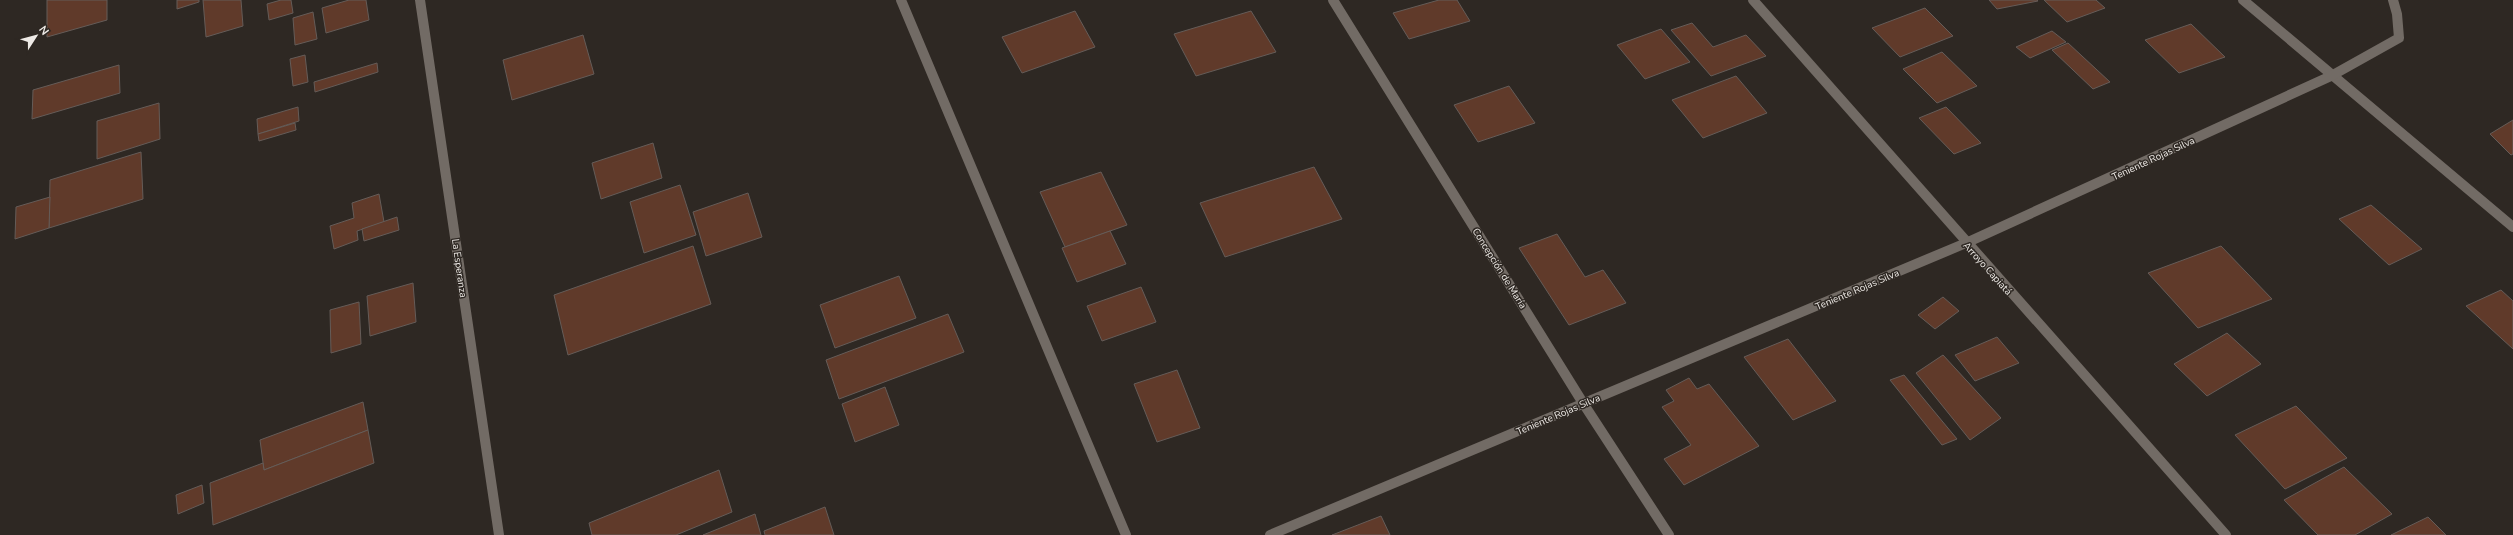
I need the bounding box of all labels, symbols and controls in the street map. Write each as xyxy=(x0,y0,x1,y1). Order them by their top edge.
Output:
north arrow xyxy=(16,16,56,56)
text: N xyxy=(35,23,52,38)
street label: Teniente Rojas Silva xyxy=(2110,134,2197,184)
street label: Concepción de María xyxy=(1469,225,1530,312)
street label: La Esperanza xyxy=(448,238,470,299)
street label: Arroyo Capiatá xyxy=(1960,239,2015,298)
street label: Teniente Rojas Silva xyxy=(1813,266,1901,314)
street label: Teniente Rojas Silva xyxy=(1514,391,1602,439)

